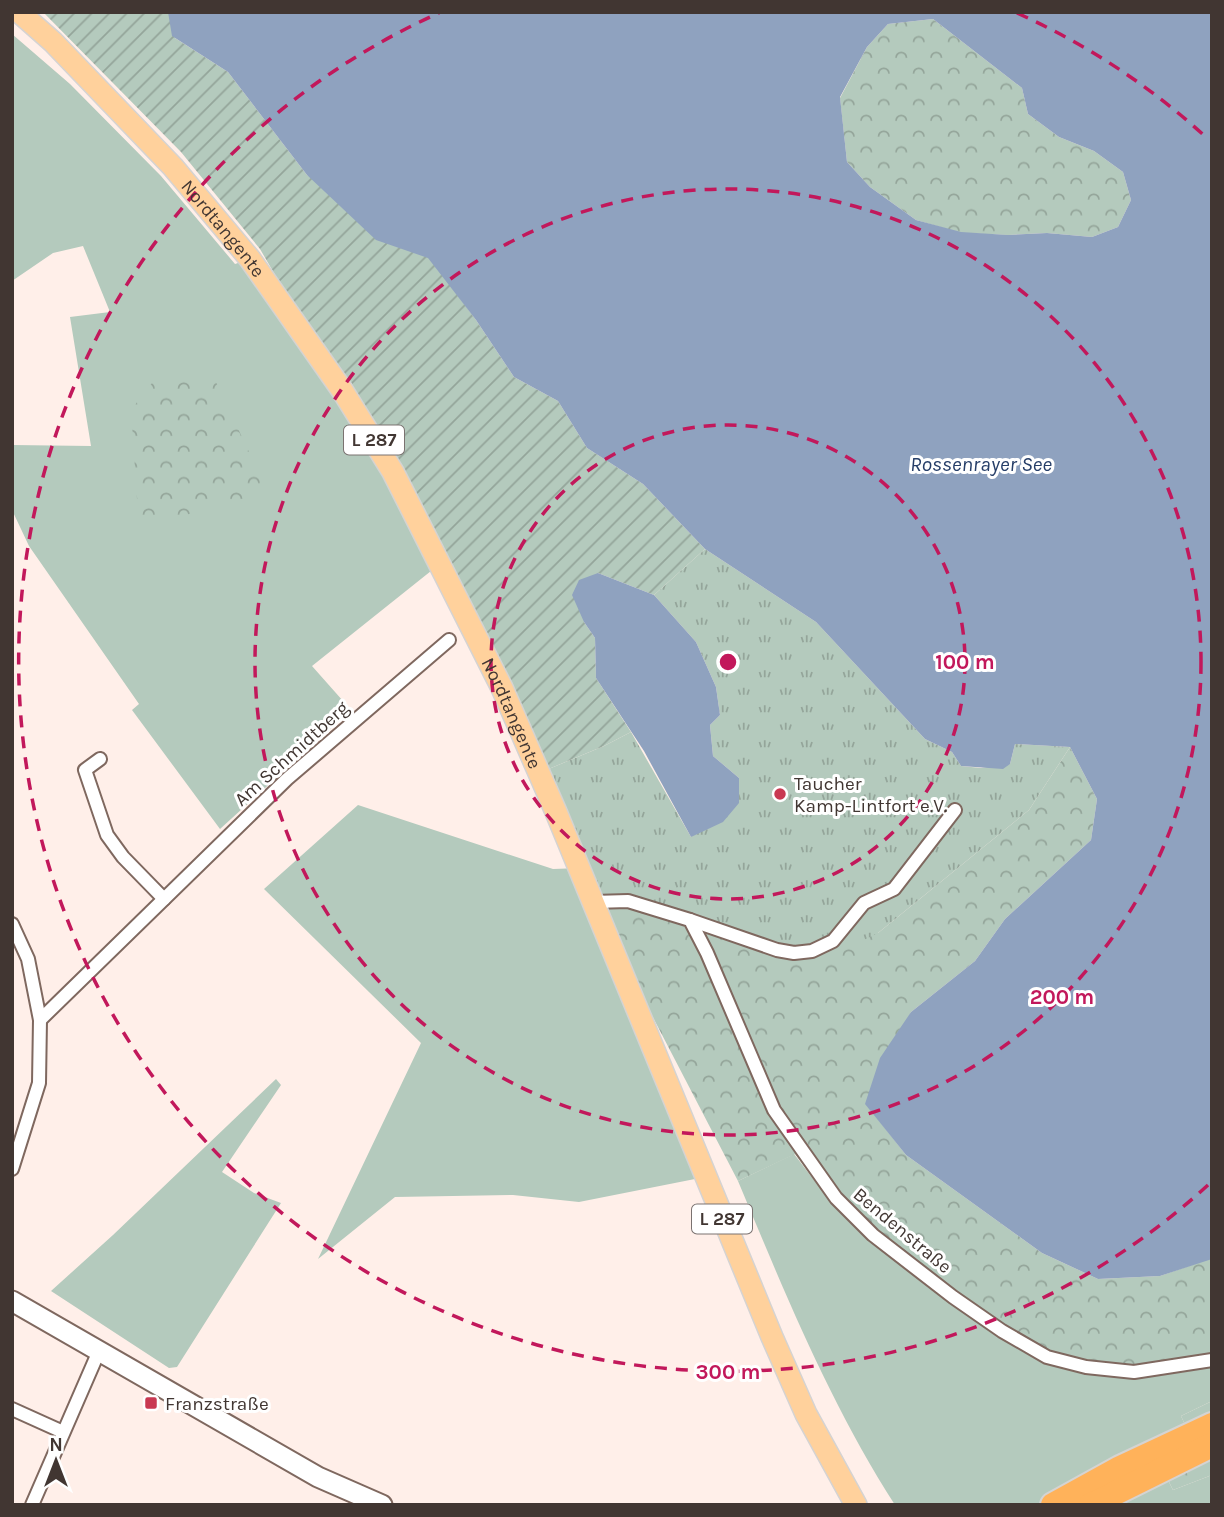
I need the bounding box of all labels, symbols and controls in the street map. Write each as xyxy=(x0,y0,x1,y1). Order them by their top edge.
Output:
street label: Nordtangente xyxy=(176,176,269,282)
road number: L 287 xyxy=(344,426,404,454)
water label: Rossenrayer See xyxy=(910,452,1052,476)
centre of rings xyxy=(716,650,740,674)
text: 100 m xyxy=(935,650,995,674)
street label: Nordtangente xyxy=(476,654,546,772)
street label: Am Schmidtberg xyxy=(230,697,354,811)
place label: Taucher Kamp-Lintfort e.V. xyxy=(794,773,947,817)
marker: Taucher Kamp-Lintfort e.V. xyxy=(772,786,788,802)
text: 200 m xyxy=(1030,985,1094,1009)
street label: Bendenstraße xyxy=(849,1183,956,1278)
road number: L 287 xyxy=(692,1204,752,1234)
text: 300 m xyxy=(696,1360,760,1384)
place label: Franzstraße xyxy=(165,1393,269,1415)
marker: Franzstraße xyxy=(143,1395,159,1411)
north arrow xyxy=(21,1426,91,1496)
text: N xyxy=(49,1434,63,1456)

